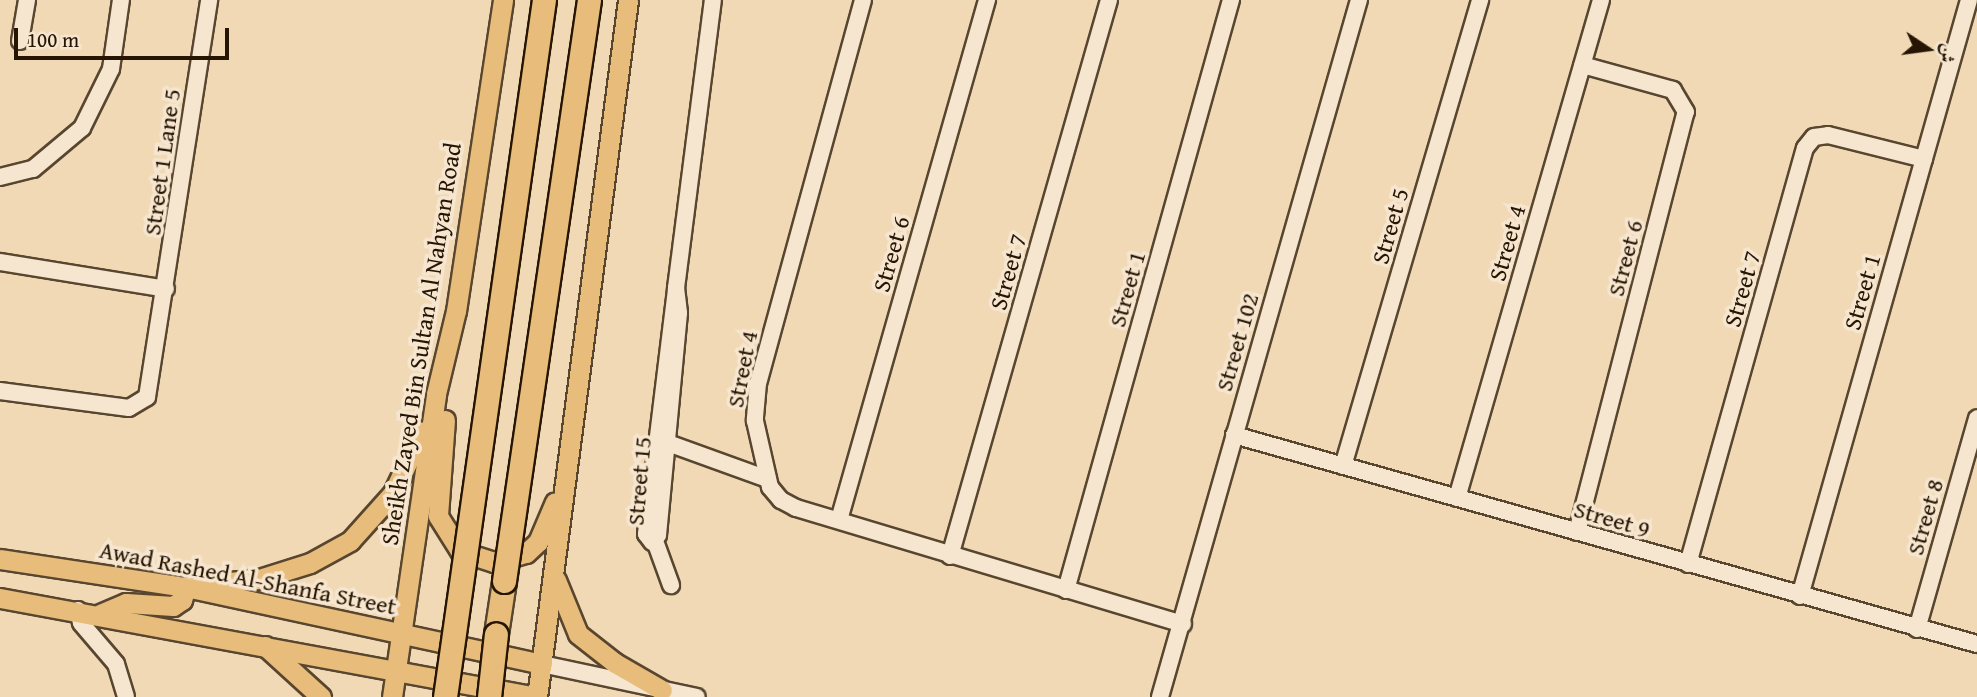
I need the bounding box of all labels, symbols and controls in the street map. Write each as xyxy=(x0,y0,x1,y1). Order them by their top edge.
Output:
scale bar xyxy=(18,14,233,58)
north arrow xyxy=(1893,14,1963,84)
text: 100 m xyxy=(27,24,79,55)
text: ش xyxy=(1933,41,1964,66)
street label: Street 1 Lane 5 xyxy=(137,87,187,237)
street label: Sheikh Zayed Bin Sultan Al Nahyan Road xyxy=(375,141,467,547)
street label: Street 5 xyxy=(1365,185,1415,267)
street label: Street 4 xyxy=(1482,202,1532,284)
street label: Street 6 xyxy=(866,213,916,295)
street label: Street 6 xyxy=(1601,217,1649,299)
street label: Street 7 xyxy=(983,231,1033,313)
street label: Street 1 xyxy=(1102,248,1152,330)
street label: Street 7 xyxy=(1717,248,1767,330)
street label: Street 1 xyxy=(1837,251,1887,333)
street label: Street 102 xyxy=(1209,290,1265,394)
street label: Street 4 xyxy=(720,328,764,410)
street label: Street 15 xyxy=(621,435,657,527)
street label: Street 8 xyxy=(1900,476,1950,558)
street label: Street 9 xyxy=(1571,494,1653,544)
street label: Awad Rashed Al-Shanfa Street xyxy=(97,535,399,621)

